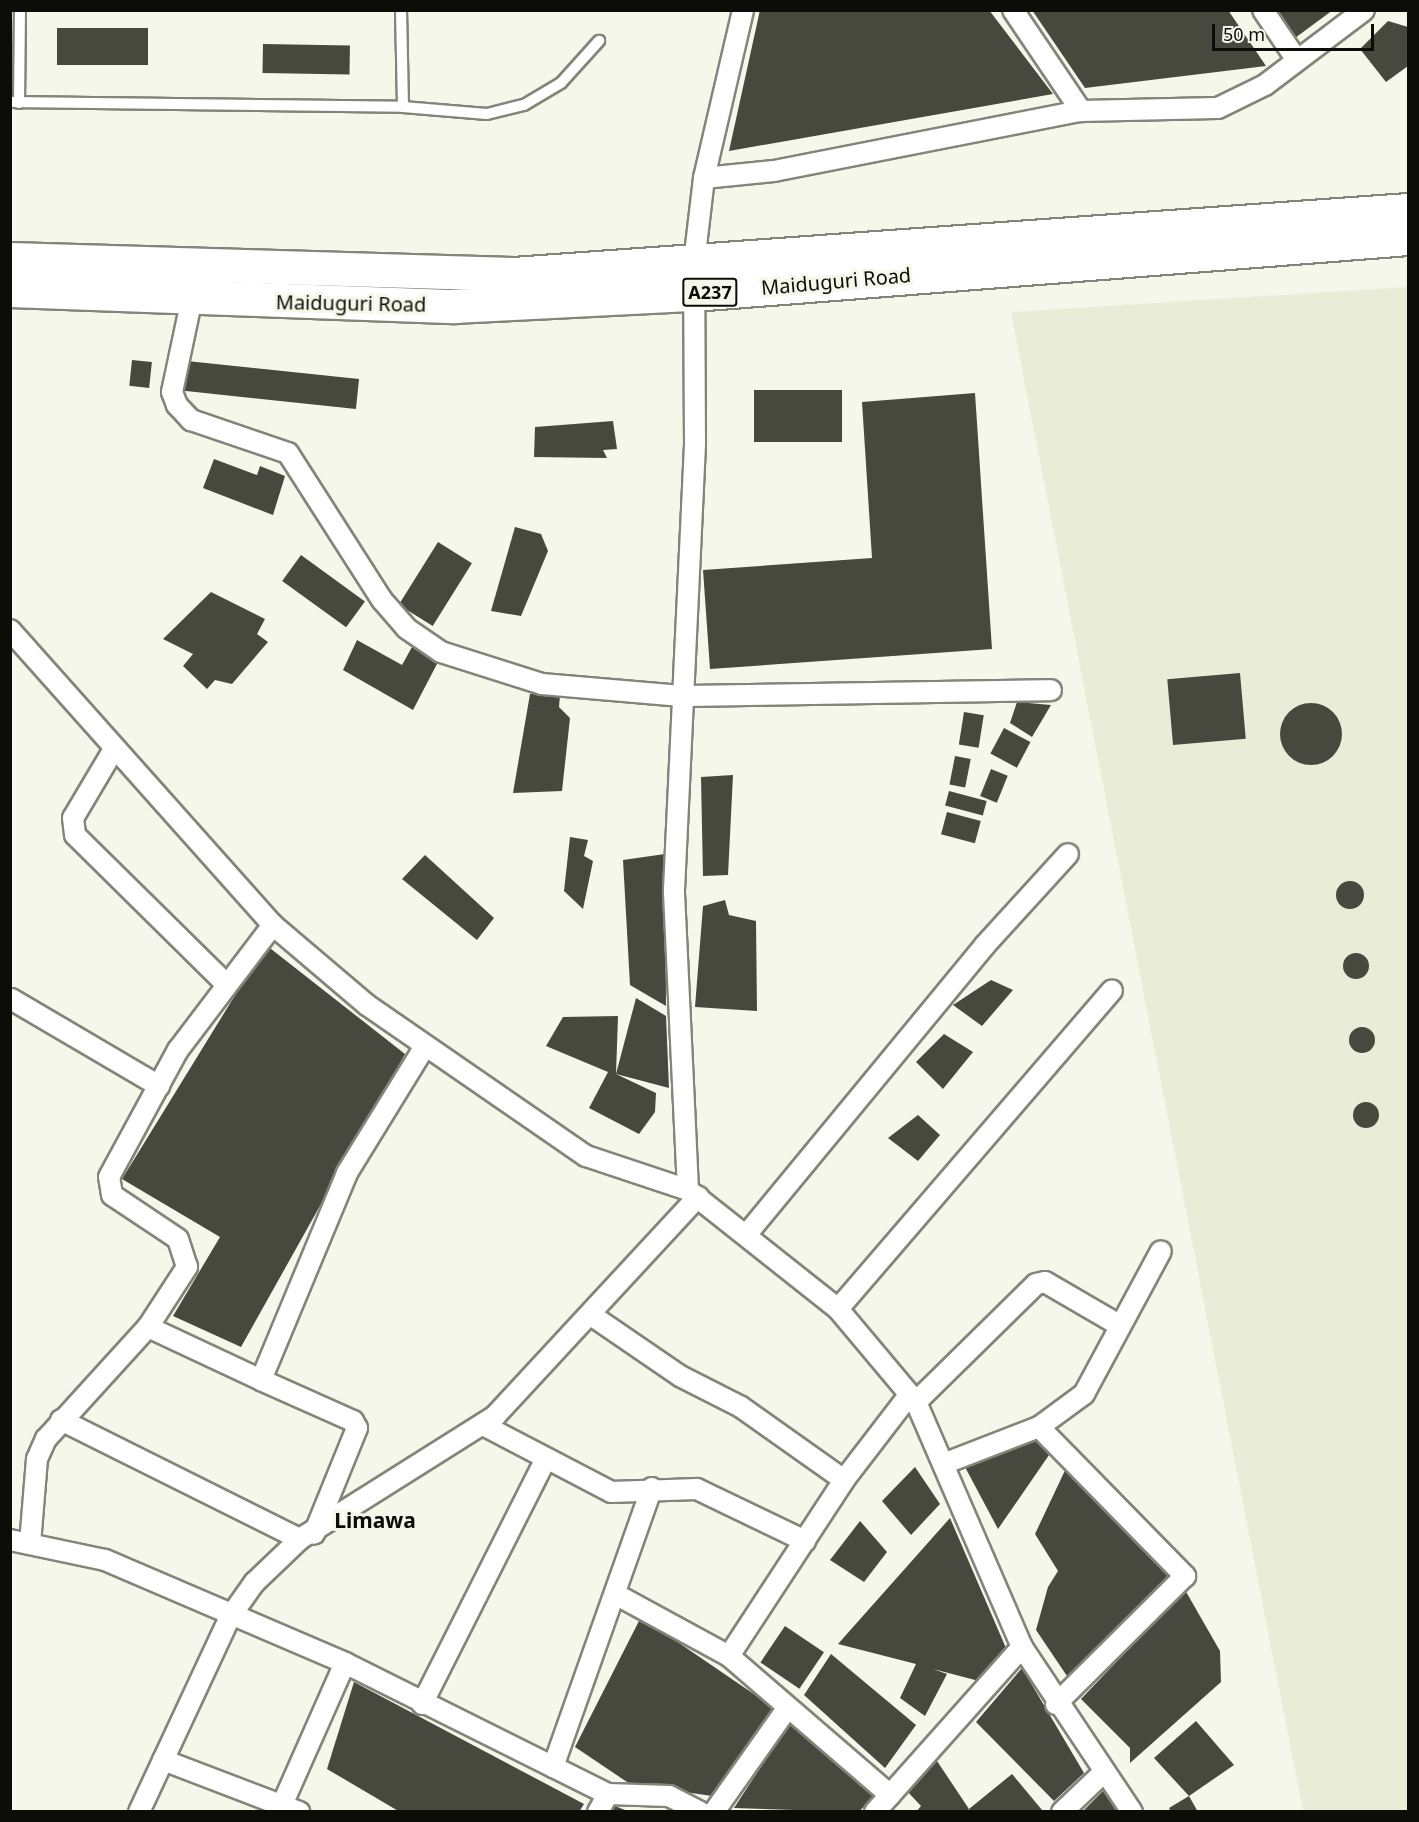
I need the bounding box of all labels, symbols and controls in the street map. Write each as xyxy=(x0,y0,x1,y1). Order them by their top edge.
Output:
scale bar xyxy=(1215,12,1377,50)
text: 50 m xyxy=(1223,22,1265,46)
street label: Maiduguri Road xyxy=(760,262,912,300)
road number: A237 xyxy=(682,277,738,307)
street label: Maiduguri Road xyxy=(276,290,426,316)
district label: Limawa xyxy=(334,1507,416,1533)

